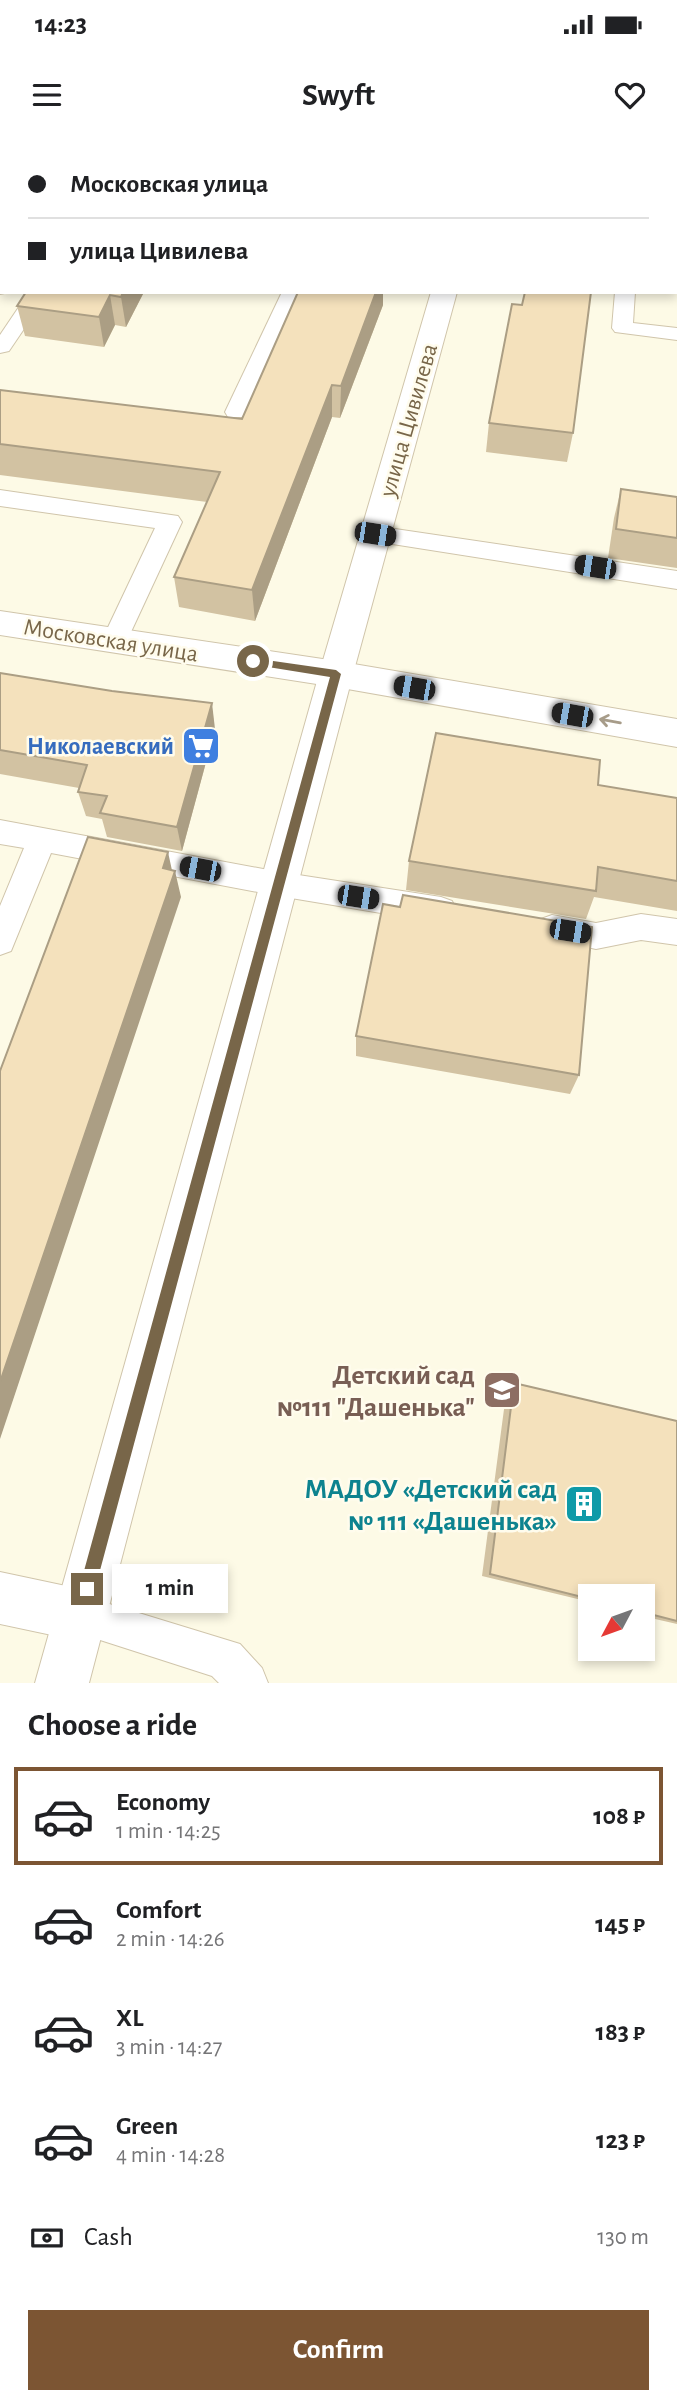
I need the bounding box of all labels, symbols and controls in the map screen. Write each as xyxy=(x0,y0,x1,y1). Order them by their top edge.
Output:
text: 14:23 xyxy=(35,11,87,37)
icon: menu xyxy=(28,76,66,114)
icon: heart xyxy=(611,76,649,114)
text: Swyft xyxy=(302,79,375,111)
text: Московская улица xyxy=(70,171,268,197)
text: улица Цивилева xyxy=(70,238,248,264)
street label: улица Цивилева xyxy=(375,341,442,500)
car xyxy=(353,520,398,548)
car xyxy=(573,553,618,581)
street label: Московская улица xyxy=(22,615,200,667)
route start xyxy=(237,645,269,677)
car xyxy=(392,674,437,702)
car xyxy=(550,701,595,729)
one-way arrow xyxy=(599,714,622,728)
supermarket icon: Николаевский xyxy=(180,725,222,767)
place label: Николаевский xyxy=(27,735,174,759)
car xyxy=(178,855,223,883)
car xyxy=(336,883,381,911)
car xyxy=(548,917,593,945)
place label: Детский сад №111 "Дашенька" xyxy=(277,1362,475,1422)
school or university icon: Детский сад №111 "Дашенька" xyxy=(481,1369,523,1411)
place label: МАДОУ «Детский сад № 111 «Дашенька» xyxy=(304,1476,557,1536)
building icon: МАДОУ «Детский сад № 111 «Дашенька» xyxy=(563,1483,605,1525)
callout: 1 min xyxy=(112,1564,227,1614)
route end xyxy=(71,1573,103,1605)
text: 1 min xyxy=(146,1577,194,1600)
north arrow xyxy=(578,1584,654,1661)
map controls xyxy=(578,1584,655,1661)
text: Choose a ride xyxy=(28,1709,197,1741)
icon: car xyxy=(32,1785,95,1848)
text: Economy xyxy=(116,1789,210,1815)
text: 108 ₽ xyxy=(593,1803,645,1829)
text: 1 min · 14:25 xyxy=(116,1820,221,1843)
icon: car xyxy=(32,1893,95,1956)
text: Comfort xyxy=(116,1897,201,1923)
text: 145 ₽ xyxy=(595,1911,645,1937)
text: 2 min · 14:26 xyxy=(116,1928,224,1951)
icon: car xyxy=(32,2001,95,2064)
text: XL xyxy=(116,2005,143,2031)
text: 183 ₽ xyxy=(596,2019,645,2045)
text: 3 min · 14:27 xyxy=(116,2036,222,2059)
icon: car xyxy=(32,2109,95,2172)
text: Green xyxy=(116,2113,178,2139)
text: 123 ₽ xyxy=(596,2127,645,2153)
text: 4 min · 14:28 xyxy=(116,2144,225,2167)
icon: cash xyxy=(28,2219,66,2257)
text: Cash xyxy=(84,2224,133,2250)
text: 130 m xyxy=(597,2226,649,2249)
button: Confirm xyxy=(28,2310,649,2390)

